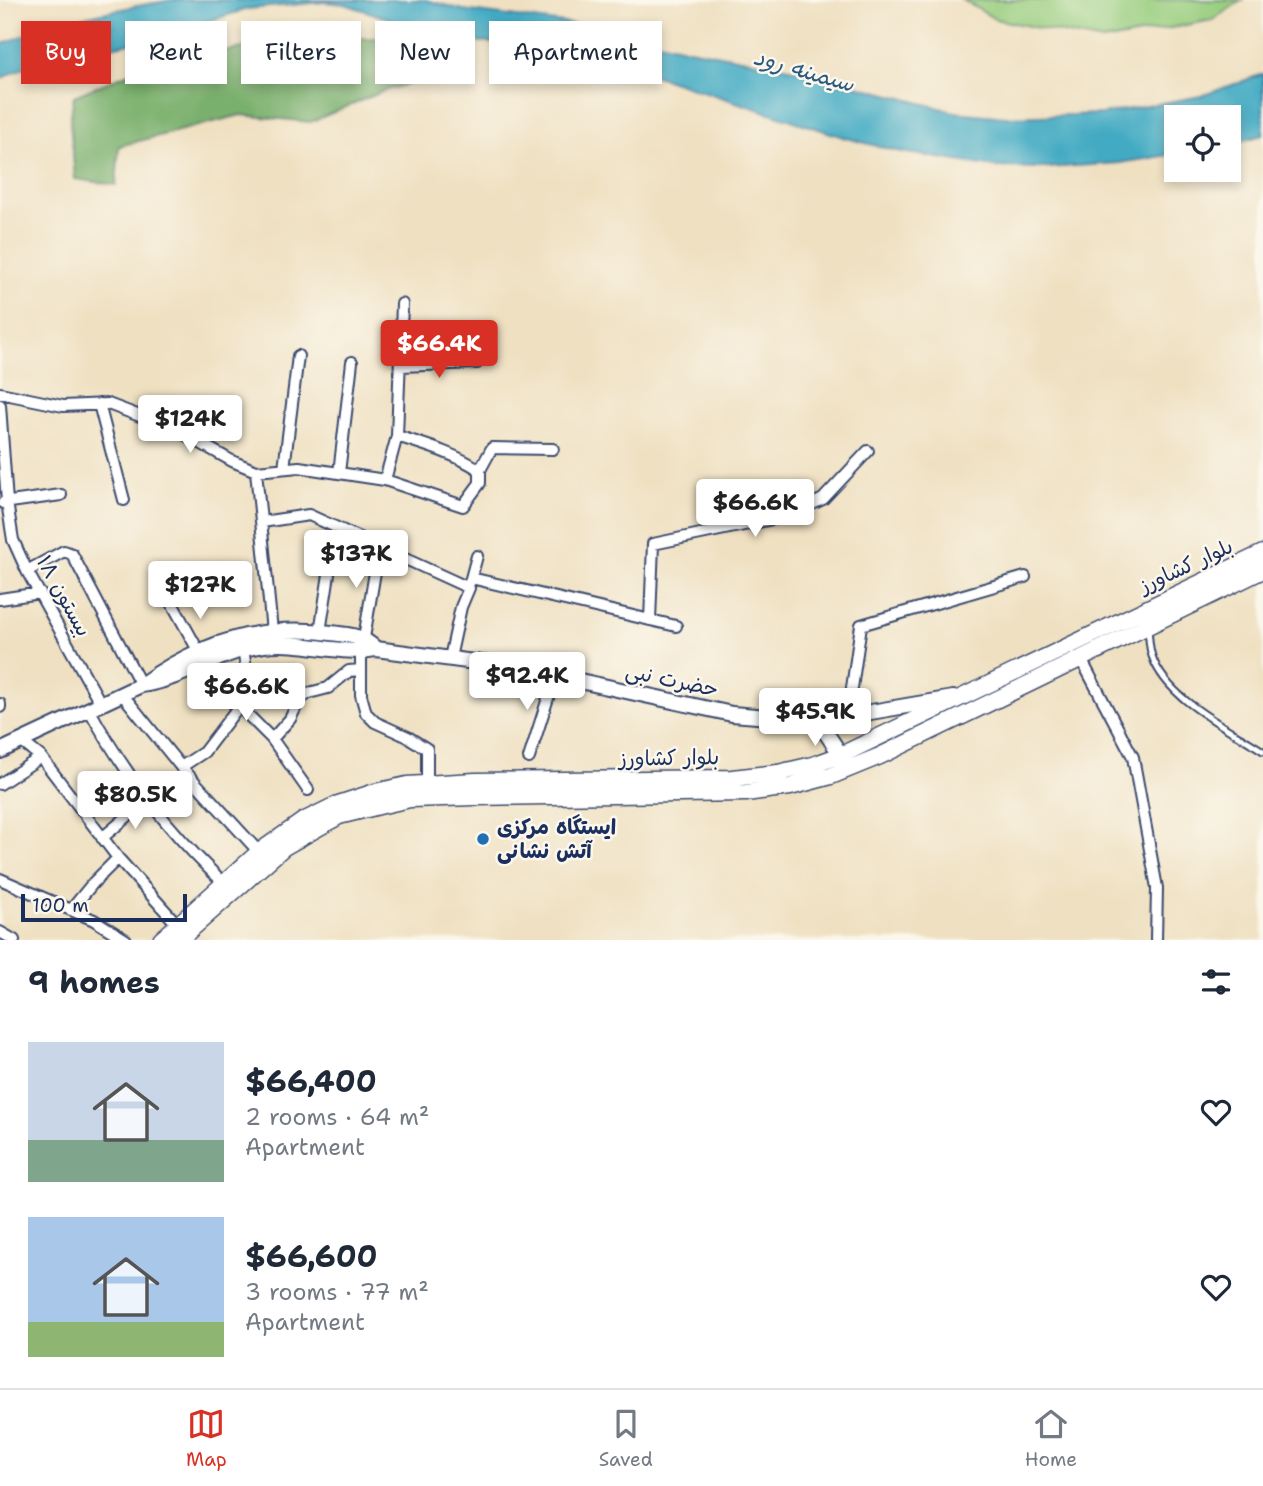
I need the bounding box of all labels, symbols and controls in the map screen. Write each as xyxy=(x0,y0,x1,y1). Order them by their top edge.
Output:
chip: Buy xyxy=(21,21,111,84)
chip: Rent xyxy=(125,21,227,84)
chip: Filters xyxy=(241,21,361,84)
chip: New xyxy=(375,21,475,84)
chip: Apartment xyxy=(489,21,662,84)
water label: سیمینه رود xyxy=(750,41,858,99)
map controls xyxy=(1164,105,1241,182)
button: locate xyxy=(1164,105,1241,182)
pin: $66.4K xyxy=(382,320,496,380)
text: $66.4K xyxy=(397,328,481,358)
pin: $124K xyxy=(141,396,239,455)
text: $124K xyxy=(154,403,226,433)
pin: $66.6K xyxy=(698,480,812,539)
text: $66.6K xyxy=(712,487,798,517)
pin: $137K xyxy=(307,530,405,590)
street label: بلوار کشاورز xyxy=(1133,532,1237,601)
text: $137K xyxy=(320,538,392,568)
street label: بیستون ۱۸ xyxy=(30,550,98,642)
pin: $127K xyxy=(151,562,249,621)
text: $127K xyxy=(164,569,236,599)
pin: $92.4K xyxy=(470,652,584,712)
street label: حضرت نبی xyxy=(623,656,721,704)
text: $92.4K xyxy=(485,660,569,690)
pin: $66.6K xyxy=(189,664,303,723)
text: $66.6K xyxy=(203,671,289,701)
pin: $45.9K xyxy=(758,688,872,748)
text: $45.9K xyxy=(775,696,855,726)
street label: بلوار کشاورز xyxy=(617,743,719,773)
pin: $80.5K xyxy=(78,772,192,831)
text: $80.5K xyxy=(93,779,177,809)
place label: ایستگاه مرکزی آتش نشانی xyxy=(497,813,616,865)
marker: ایستگاه مرکزی آتش نشانی xyxy=(475,831,491,847)
scale bar xyxy=(21,891,187,923)
text: 100 m xyxy=(32,893,89,918)
text: 9 homes xyxy=(28,962,160,1003)
icon: filters xyxy=(1197,963,1235,1001)
text: $66,400 xyxy=(245,1061,377,1102)
icon: home xyxy=(84,1070,168,1154)
icon: heart xyxy=(1197,1093,1235,1131)
text: 2 rooms · 64 m² xyxy=(245,1102,429,1132)
text: Apartment xyxy=(245,1132,365,1162)
text: $66,600 xyxy=(245,1236,378,1277)
icon: home xyxy=(84,1245,168,1329)
icon: heart xyxy=(1197,1268,1235,1306)
text: 3 rooms · 77 m² xyxy=(245,1277,429,1307)
text: Apartment xyxy=(245,1307,365,1337)
tab: Map xyxy=(186,1405,227,1472)
tab: Saved xyxy=(599,1405,653,1472)
tab: Home xyxy=(1025,1405,1077,1472)

